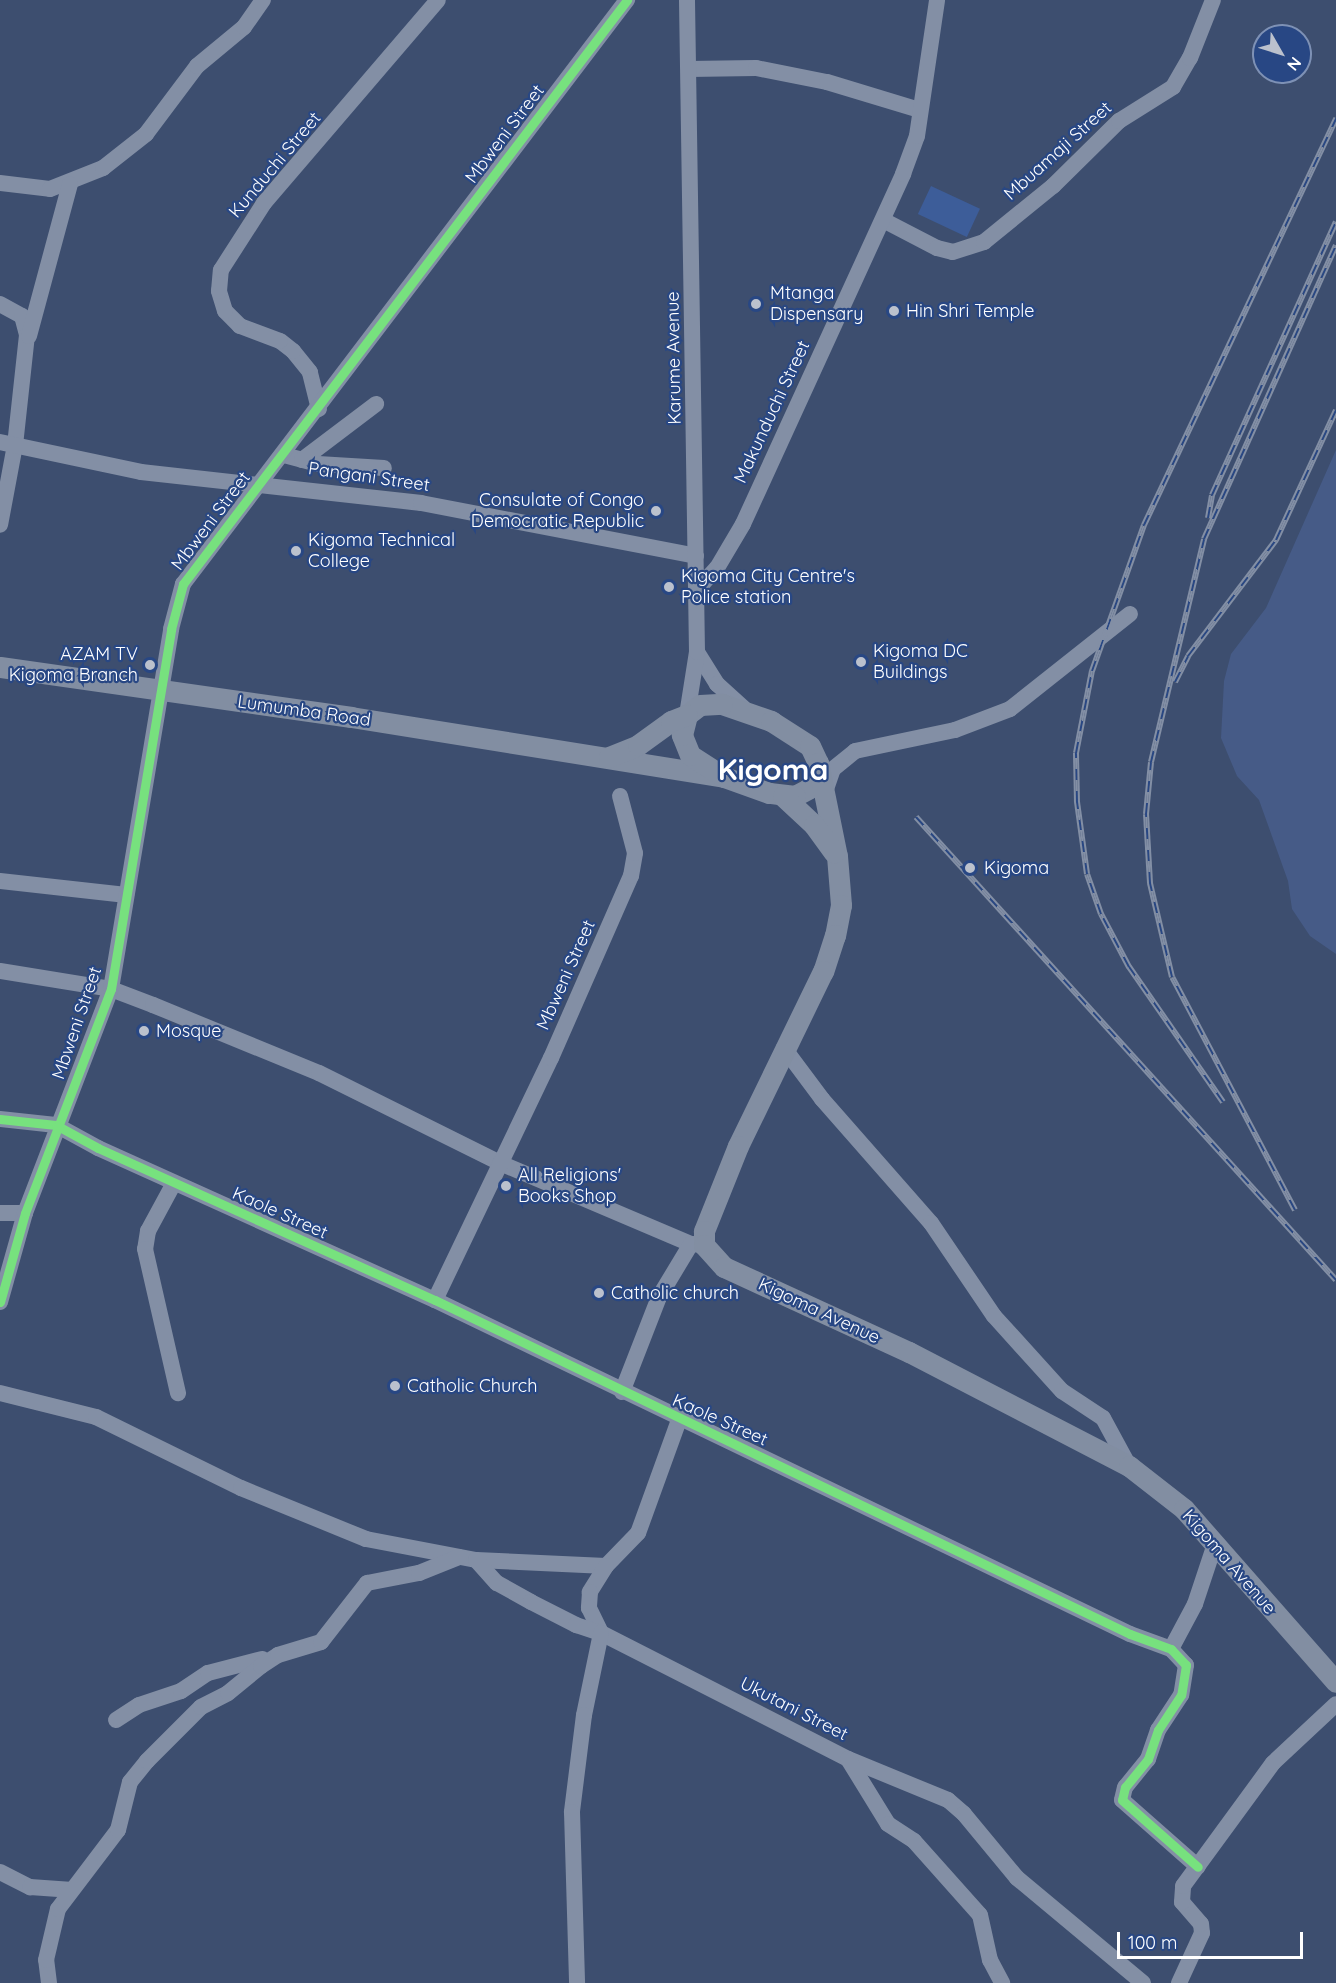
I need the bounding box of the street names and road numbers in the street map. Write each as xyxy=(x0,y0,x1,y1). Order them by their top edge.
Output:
street label: Mbweni Street xyxy=(461,80,549,188)
street label: Mbuamaji Street xyxy=(1000,97,1116,205)
street label: Kunduchi Street xyxy=(224,108,326,222)
street label: Karume Avenue xyxy=(662,291,686,425)
street label: Makunduchi Street xyxy=(729,337,815,487)
street label: Pangani Street xyxy=(307,458,431,496)
street label: Mbweni Street xyxy=(167,467,255,575)
street label: Lumumba Road xyxy=(236,691,372,731)
street label: Mbweni Street xyxy=(532,917,600,1033)
street label: Mbweni Street xyxy=(48,964,106,1082)
street label: Kaole Street xyxy=(229,1182,331,1244)
street label: Kigoma Avenue xyxy=(755,1273,883,1349)
street label: Kaole Street xyxy=(669,1389,771,1451)
street label: Kigoma Avenue xyxy=(1178,1505,1280,1619)
street label: Ukutani Street xyxy=(737,1673,851,1745)

